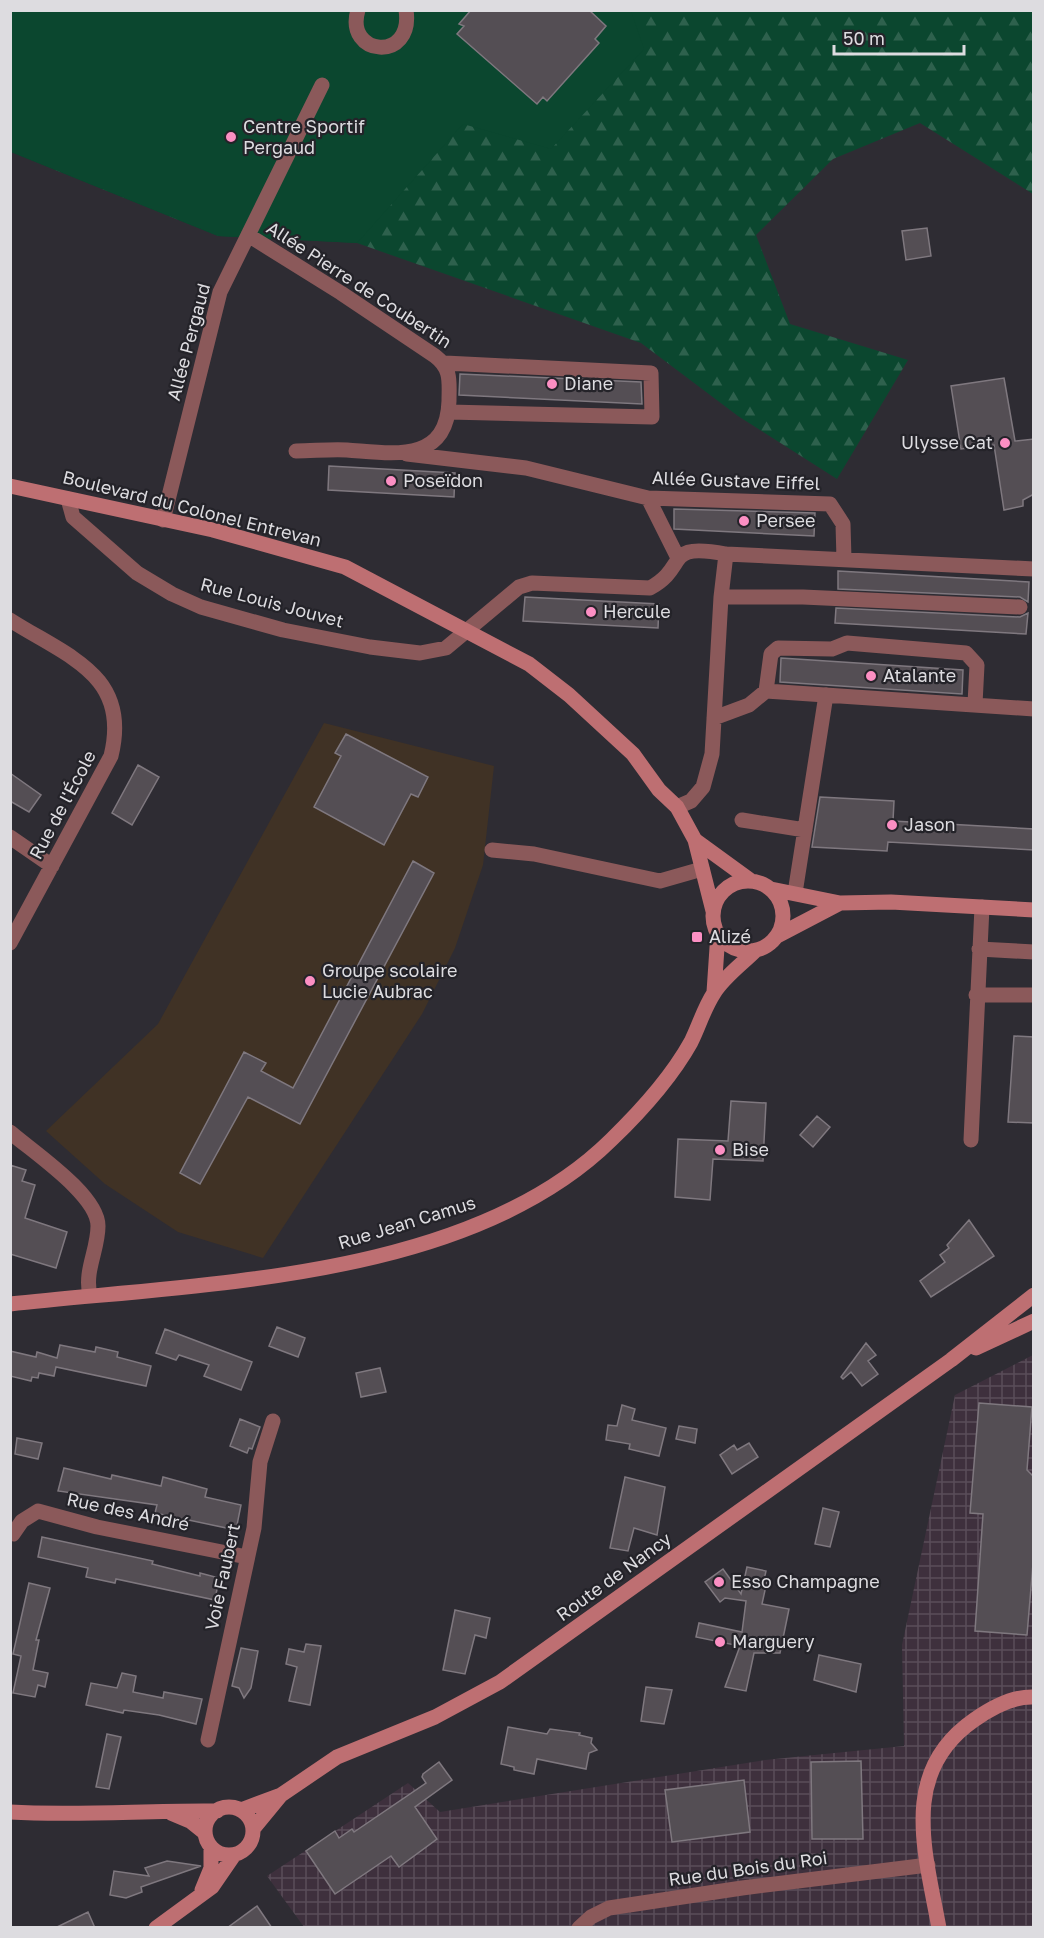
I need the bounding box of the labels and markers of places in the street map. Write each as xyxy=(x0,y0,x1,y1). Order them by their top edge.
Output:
place label: Centre Sportif Pergaud xyxy=(243,115,365,158)
marker: Centre Sportif Pergaud xyxy=(224,130,238,144)
place label: Diane xyxy=(564,372,613,394)
marker: Diane xyxy=(545,377,559,391)
place label: Ulysse Cat xyxy=(901,431,993,453)
marker: Ulysse Cat xyxy=(998,436,1012,450)
place label: Poseïdon xyxy=(403,469,483,491)
marker: Poseïdon xyxy=(384,474,398,488)
place label: Persee xyxy=(756,509,816,531)
marker: Persee xyxy=(737,514,751,528)
place label: Hercule xyxy=(603,600,671,622)
marker: Hercule xyxy=(584,605,598,619)
place label: Atalante xyxy=(883,664,956,686)
marker: Atalante xyxy=(864,669,878,683)
place label: Jason xyxy=(904,813,956,835)
marker: Jason xyxy=(885,818,899,832)
place label: Alizé xyxy=(709,925,751,947)
marker: Alizé xyxy=(690,930,704,944)
place label: Groupe scolaire Lucie Aubrac xyxy=(322,959,457,1002)
marker: Groupe scolaire Lucie Aubrac xyxy=(303,974,317,988)
place label: Bise xyxy=(732,1138,769,1160)
marker: Bise xyxy=(713,1143,727,1157)
place label: Esso Champagne xyxy=(731,1570,880,1592)
marker: Esso Champagne xyxy=(712,1575,726,1589)
place label: Marguery xyxy=(732,1630,815,1652)
marker: Marguery xyxy=(713,1635,727,1649)

